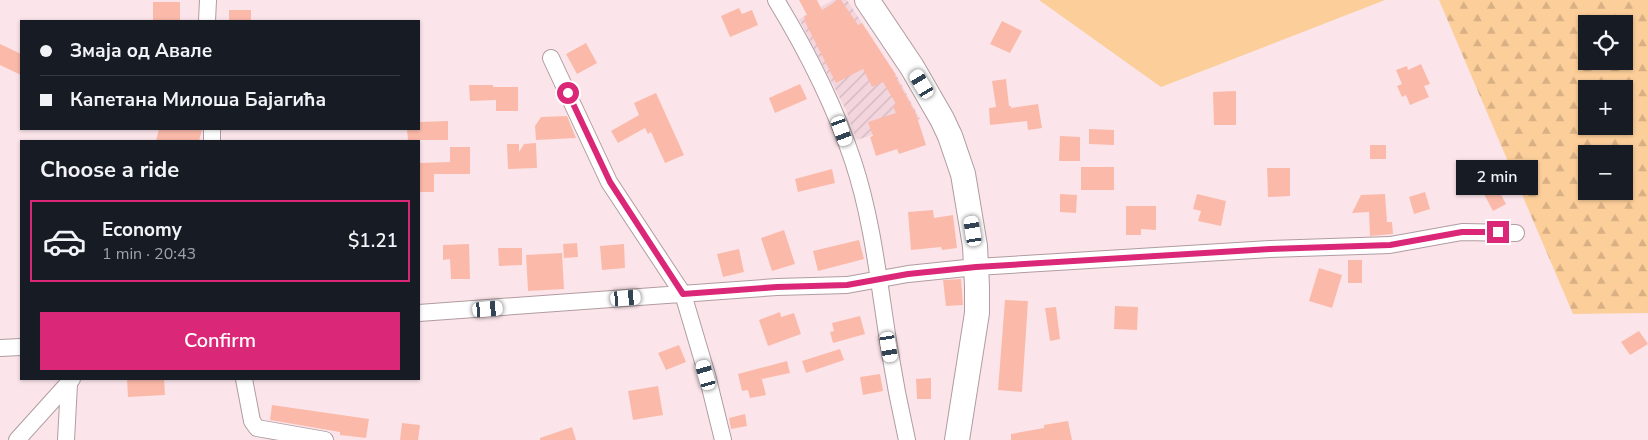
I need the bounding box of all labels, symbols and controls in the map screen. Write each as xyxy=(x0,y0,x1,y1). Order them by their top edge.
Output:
map controls xyxy=(1578,15,1633,200)
button: locate xyxy=(1578,15,1633,70)
text: Змаја од Авале xyxy=(70,38,212,64)
car xyxy=(907,67,936,101)
button: + xyxy=(1578,80,1633,135)
route start xyxy=(557,82,579,104)
text: Капетана Милоша Бајагића xyxy=(70,87,326,113)
car xyxy=(829,114,854,148)
button: − xyxy=(1578,145,1633,200)
text: Choose a ride xyxy=(40,155,179,185)
callout: 2 min xyxy=(1457,160,1539,194)
text: 2 min xyxy=(1477,166,1517,188)
car xyxy=(963,215,982,247)
text: Economy xyxy=(102,217,182,243)
icon: car xyxy=(42,219,87,264)
route end xyxy=(1487,221,1509,243)
text: $1.21 xyxy=(348,228,398,254)
text: 1 min · 20:43 xyxy=(102,243,196,265)
car xyxy=(610,289,641,307)
car xyxy=(472,300,503,318)
button: Confirm xyxy=(40,312,400,370)
car xyxy=(879,331,898,363)
car xyxy=(694,359,717,391)

